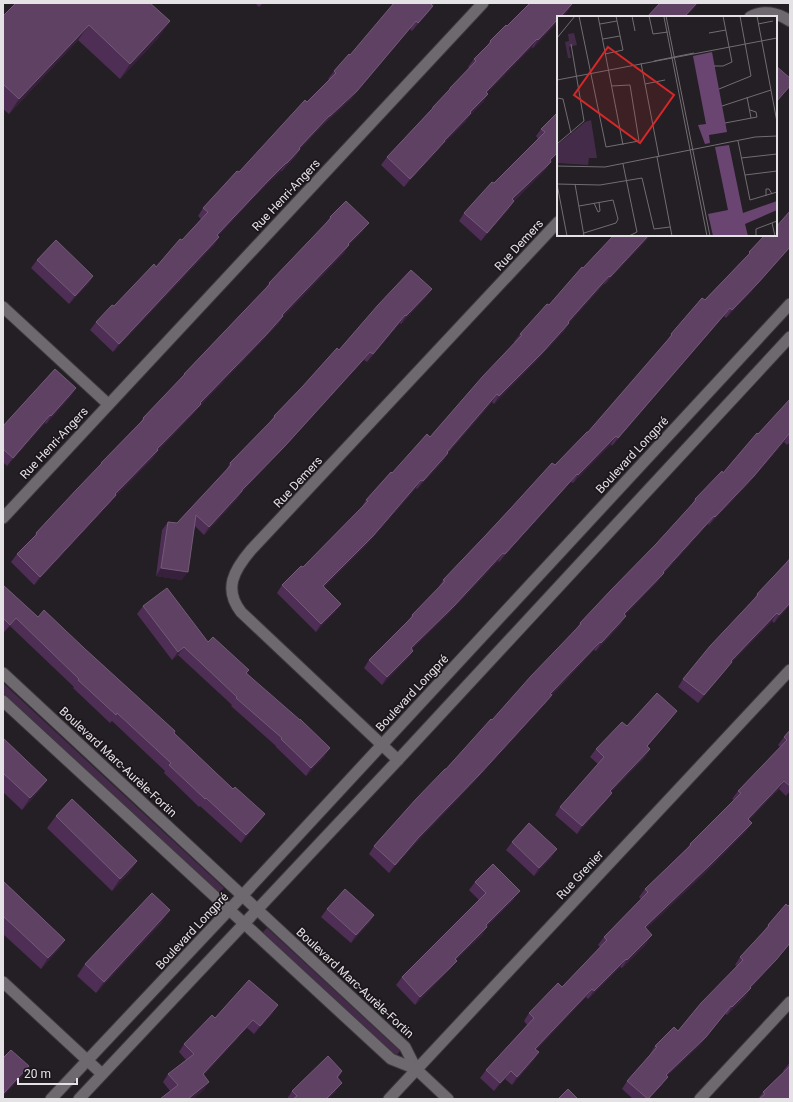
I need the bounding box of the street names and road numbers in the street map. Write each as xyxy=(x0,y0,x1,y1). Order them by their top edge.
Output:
street label: Rue Henri-Angers xyxy=(249,156,323,234)
street label: Rue Demers xyxy=(492,217,546,273)
street label: Rue Henri-Angers xyxy=(17,404,91,482)
street label: Boulevard Longpré xyxy=(593,414,671,496)
street label: Rue Demers xyxy=(271,454,325,510)
street label: Boulevard Longpré xyxy=(373,652,451,734)
street label: Boulevard Marc-Aurèle-Fortin xyxy=(56,704,180,820)
street label: Rue Grenier xyxy=(554,848,606,902)
street label: Boulevard Longpré xyxy=(153,890,231,972)
street label: Boulevard Marc-Aurèle-Fortin xyxy=(293,925,417,1041)

